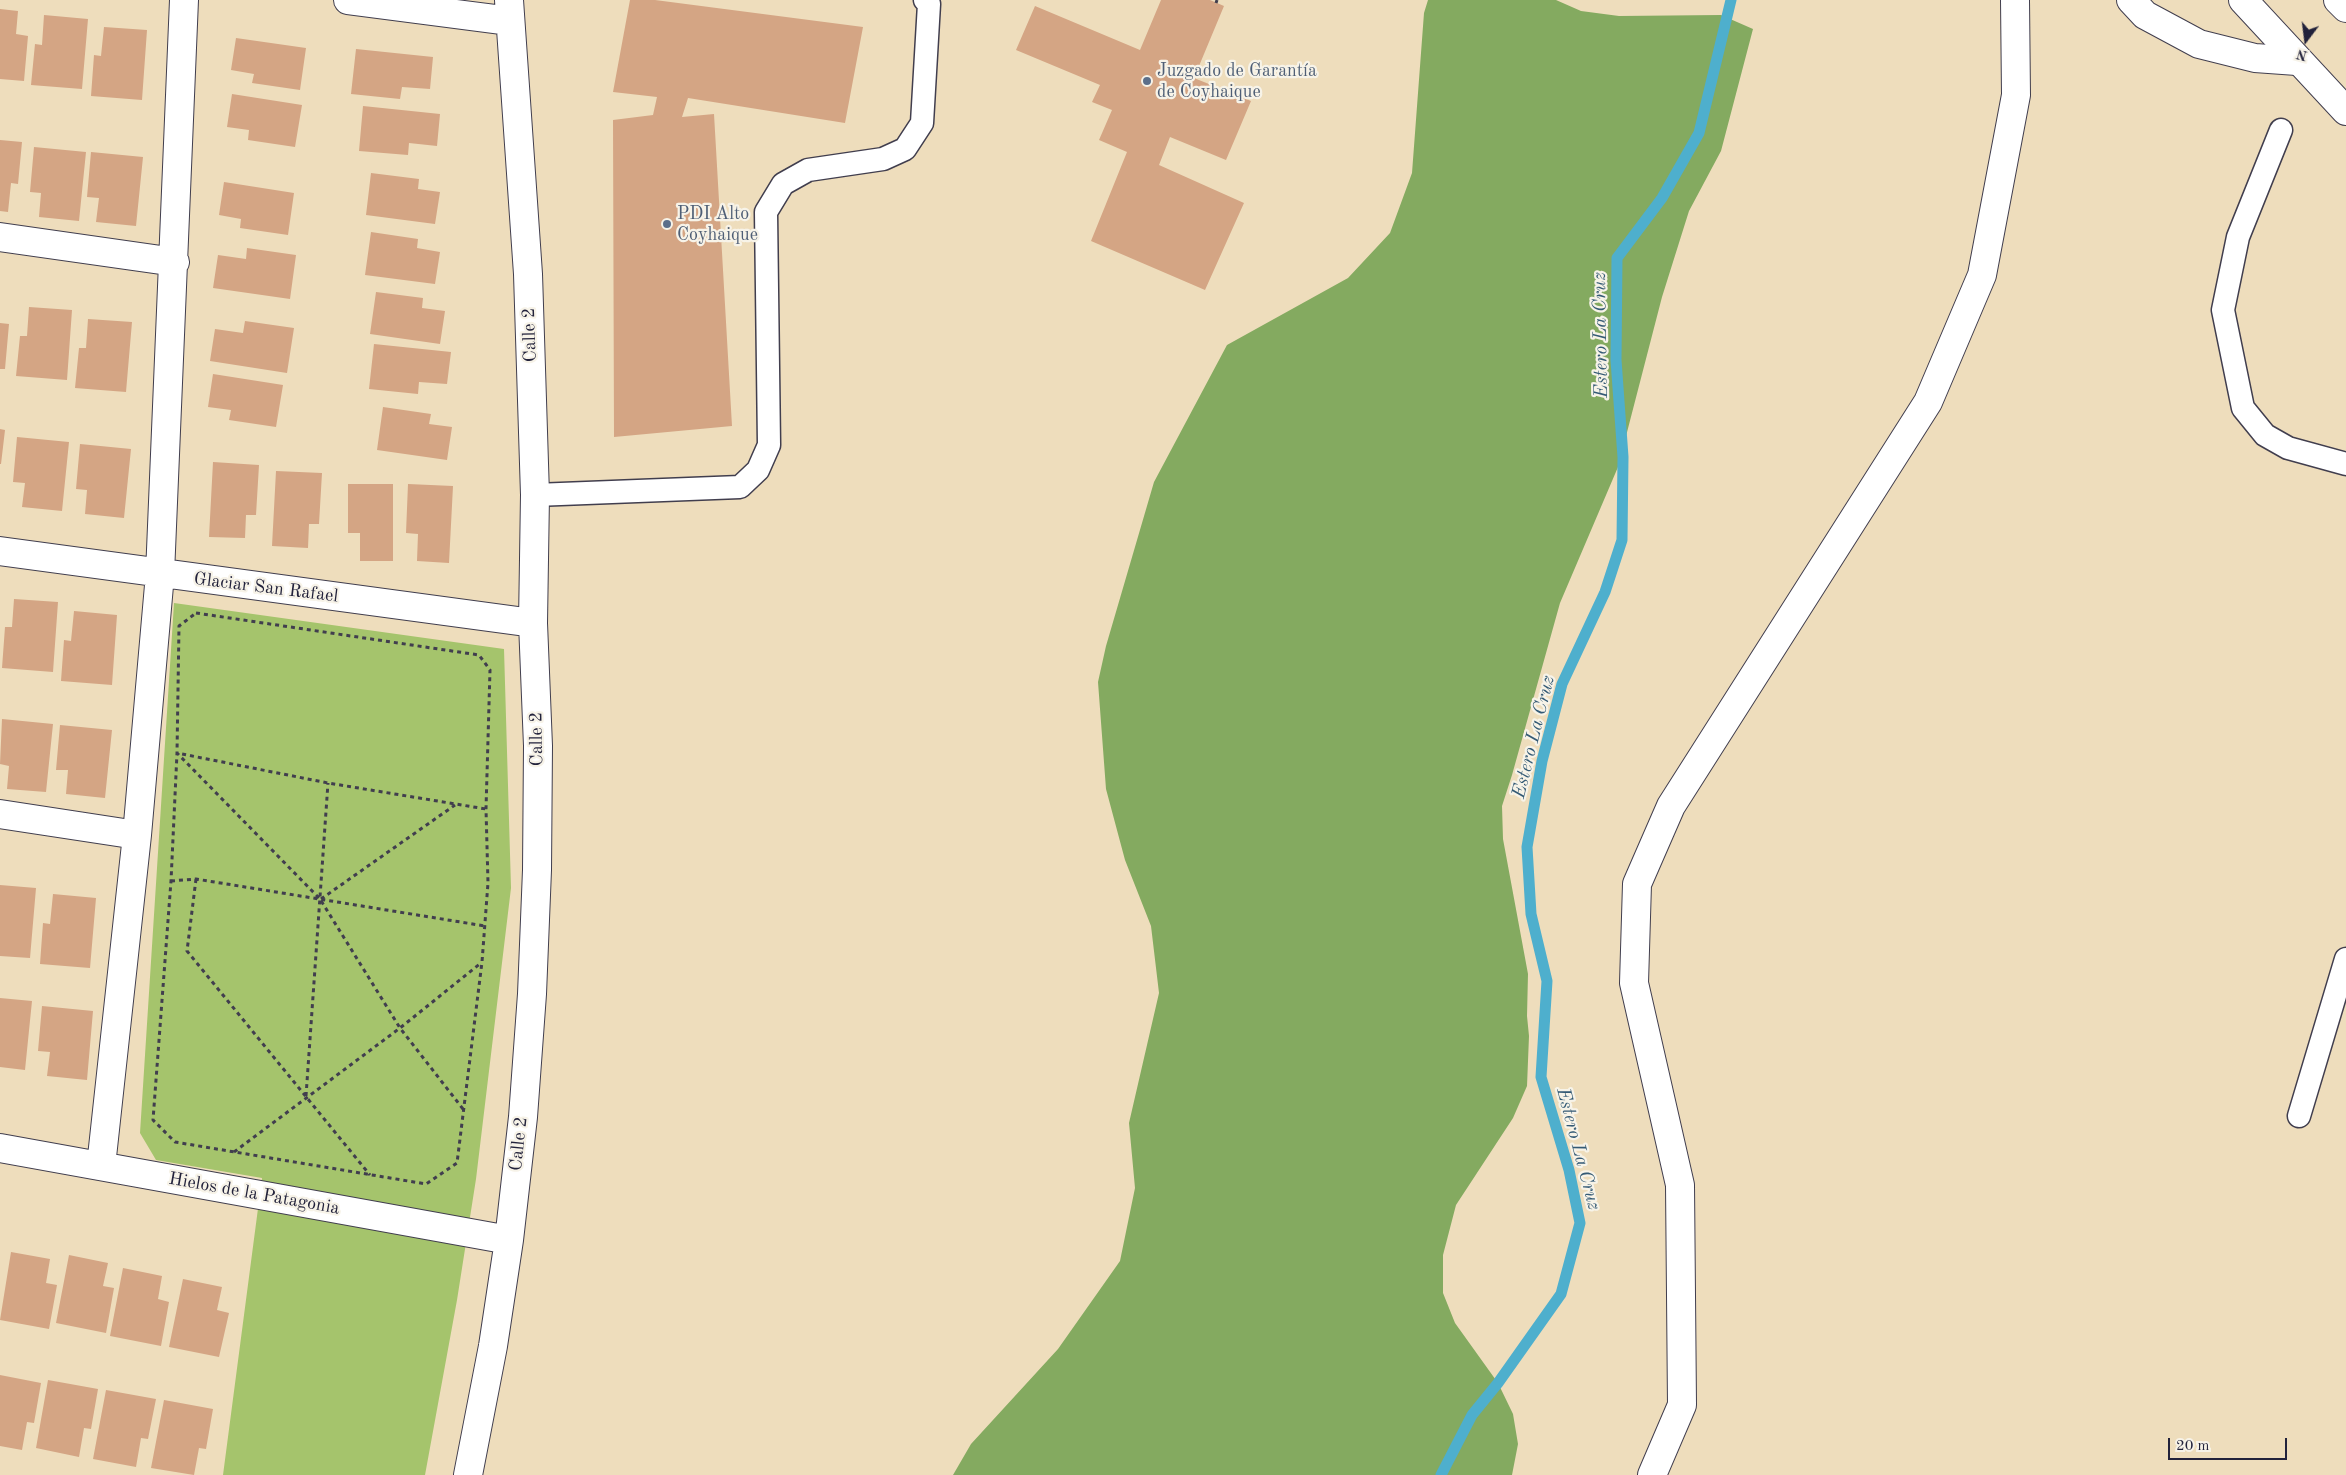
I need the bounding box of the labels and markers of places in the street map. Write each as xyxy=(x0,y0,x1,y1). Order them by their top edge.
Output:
place label: Juzgado de Garantía de Coyhaique xyxy=(1157,60,1317,102)
marker: Juzgado de Garantía de Coyhaique xyxy=(1141,75,1153,87)
place label: PDI Alto Coyhaique xyxy=(677,203,758,245)
marker: PDI Alto Coyhaique xyxy=(661,218,673,230)

